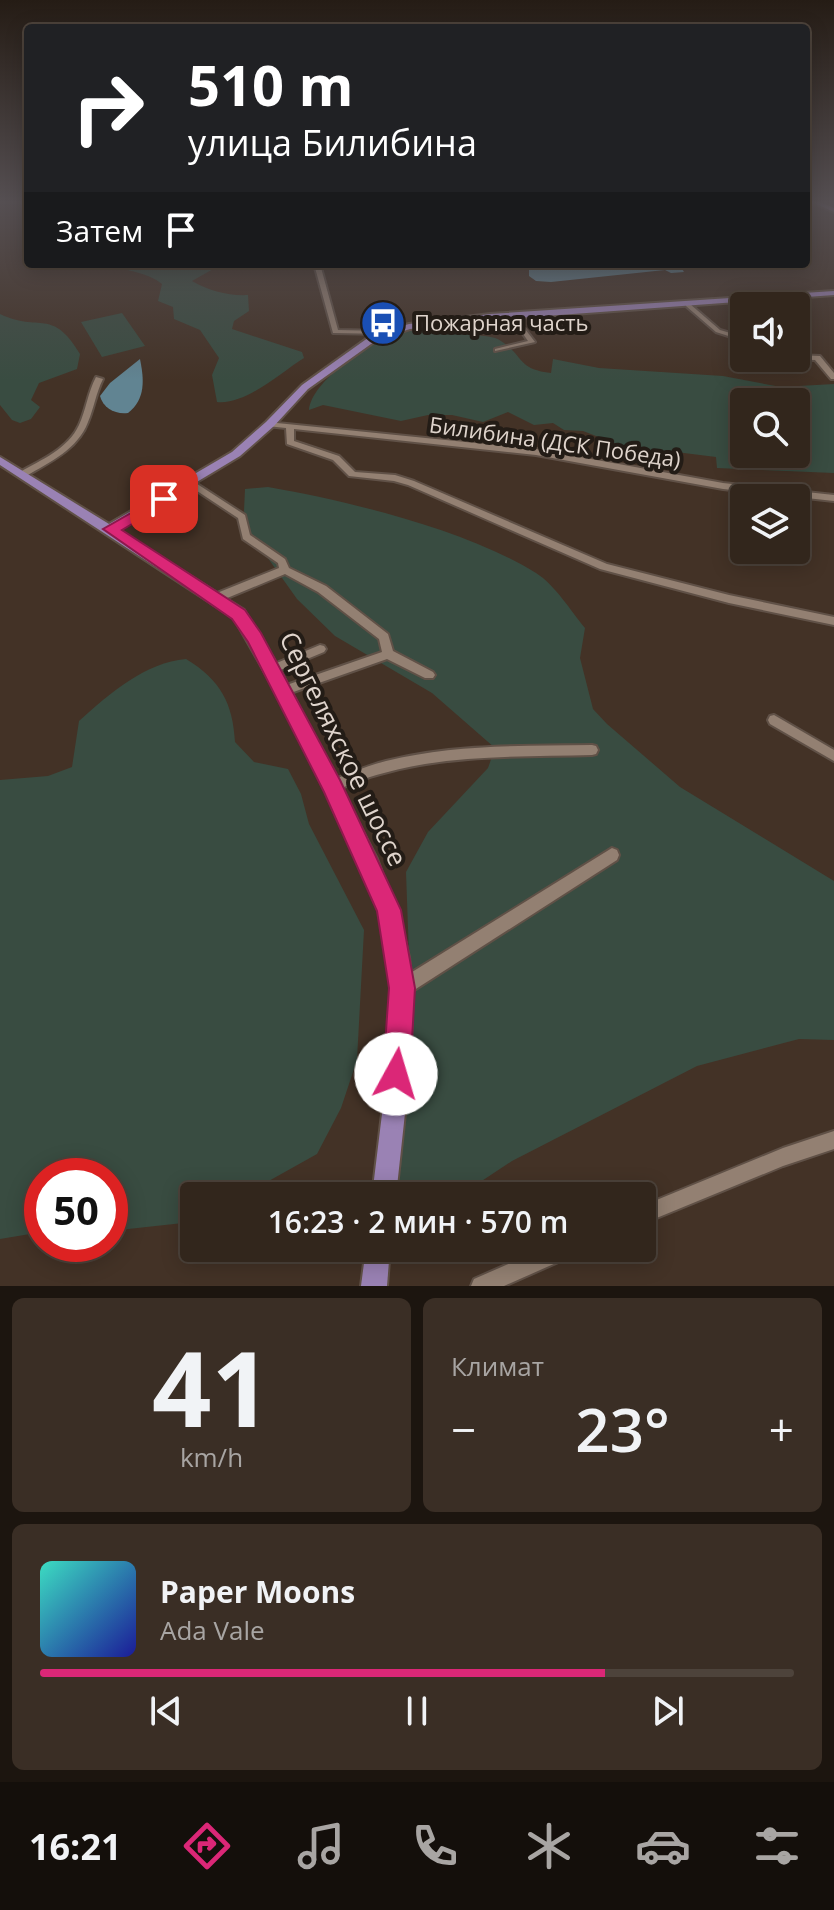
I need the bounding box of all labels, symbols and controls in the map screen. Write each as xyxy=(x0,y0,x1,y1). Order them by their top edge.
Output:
text: 510 m xyxy=(188,46,354,122)
icon: right xyxy=(56,56,160,160)
text: улица Билибина xyxy=(188,118,477,167)
icon: arrive xyxy=(159,208,203,252)
text: Затем xyxy=(56,210,143,251)
map controls xyxy=(730,292,810,564)
button: sound xyxy=(730,292,810,372)
bus stop icon: Пожарная часть xyxy=(359,299,407,347)
place label: Пожарная часть xyxy=(414,307,589,337)
button: search xyxy=(730,388,810,468)
street label: Билибина (ДСК Победа) xyxy=(428,409,683,474)
pin xyxy=(130,465,198,533)
icon: arrive xyxy=(142,477,186,521)
button: layers xyxy=(730,484,810,564)
street label: Сергеляхское шоссе xyxy=(271,625,416,872)
position arrow xyxy=(354,1032,438,1116)
speed limit sign: 50 xyxy=(24,1158,128,1262)
text: 16:23 · 2 мин · 570 m xyxy=(268,1201,568,1242)
text: 41 xyxy=(152,1316,271,1457)
text: Климат xyxy=(451,1348,544,1384)
text: 23° xyxy=(575,1388,670,1470)
text: − xyxy=(451,1399,476,1459)
text: + xyxy=(769,1399,794,1459)
text: km/h xyxy=(180,1439,243,1475)
text: Paper Moons xyxy=(160,1571,355,1612)
text: Ada Vale xyxy=(160,1612,265,1648)
icon: previous xyxy=(144,1689,188,1733)
icon: pause xyxy=(395,1689,439,1733)
icon: next xyxy=(646,1689,690,1733)
icon: directions xyxy=(179,1818,235,1874)
icon: music xyxy=(293,1818,349,1874)
icon: phone xyxy=(407,1818,463,1874)
icon: climate xyxy=(521,1818,577,1874)
icon: car xyxy=(635,1818,691,1874)
icon: filters xyxy=(749,1818,805,1874)
text: 16:21 xyxy=(29,1822,122,1871)

